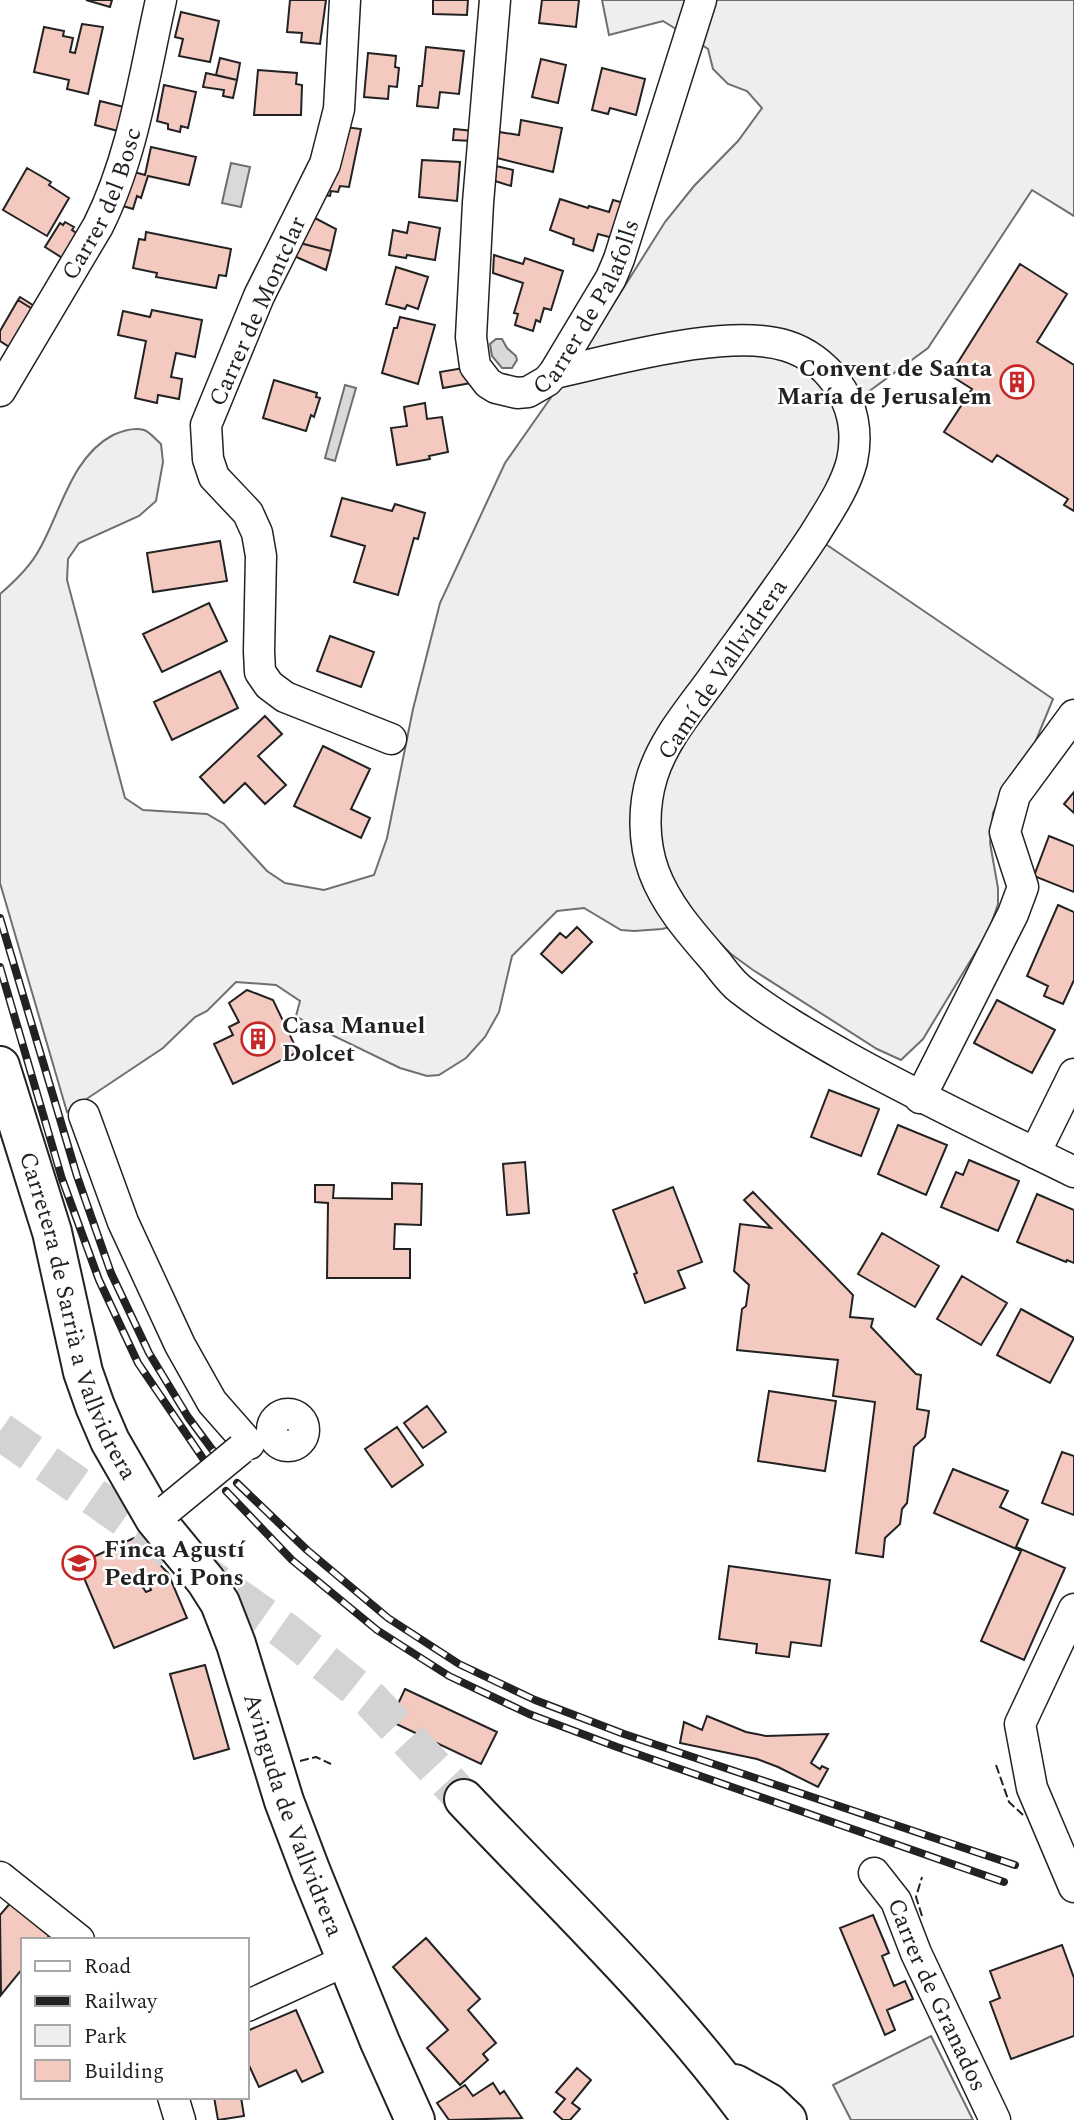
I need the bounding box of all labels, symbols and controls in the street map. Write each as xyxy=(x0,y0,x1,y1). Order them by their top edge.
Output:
street label: Carrer del Bosc xyxy=(53,124,151,287)
street label: Carrer de Montclar xyxy=(200,211,316,412)
street label: Carrer de Palafolls xyxy=(526,215,649,405)
place label: Convent de Santa María de Jerusalem xyxy=(777,351,993,415)
building icon: Convent de Santa María de Jerusalem xyxy=(998,363,1036,401)
street label: Camí de Vallvidrera xyxy=(649,572,797,767)
place label: Casa Manuel Dolcet xyxy=(282,1008,425,1072)
building icon: Casa Manuel Dolcet xyxy=(239,1020,277,1058)
street label: Carretera de Sarrià a Vallvidrera xyxy=(9,1147,146,1487)
place label: Finca Agustí Pedro i Pons xyxy=(104,1532,246,1596)
school or university icon: Finca Agustí Pedro i Pons xyxy=(60,1544,98,1582)
street label: Avinguda de Vallvidrera xyxy=(233,1689,352,1942)
street label: Carrer de Granados xyxy=(878,1893,996,2098)
legend xyxy=(21,1938,248,2099)
text: Road xyxy=(84,1951,131,1983)
text: Railway xyxy=(84,1986,158,2018)
text: Park xyxy=(84,2021,128,2053)
text: Building xyxy=(84,2056,164,2088)

